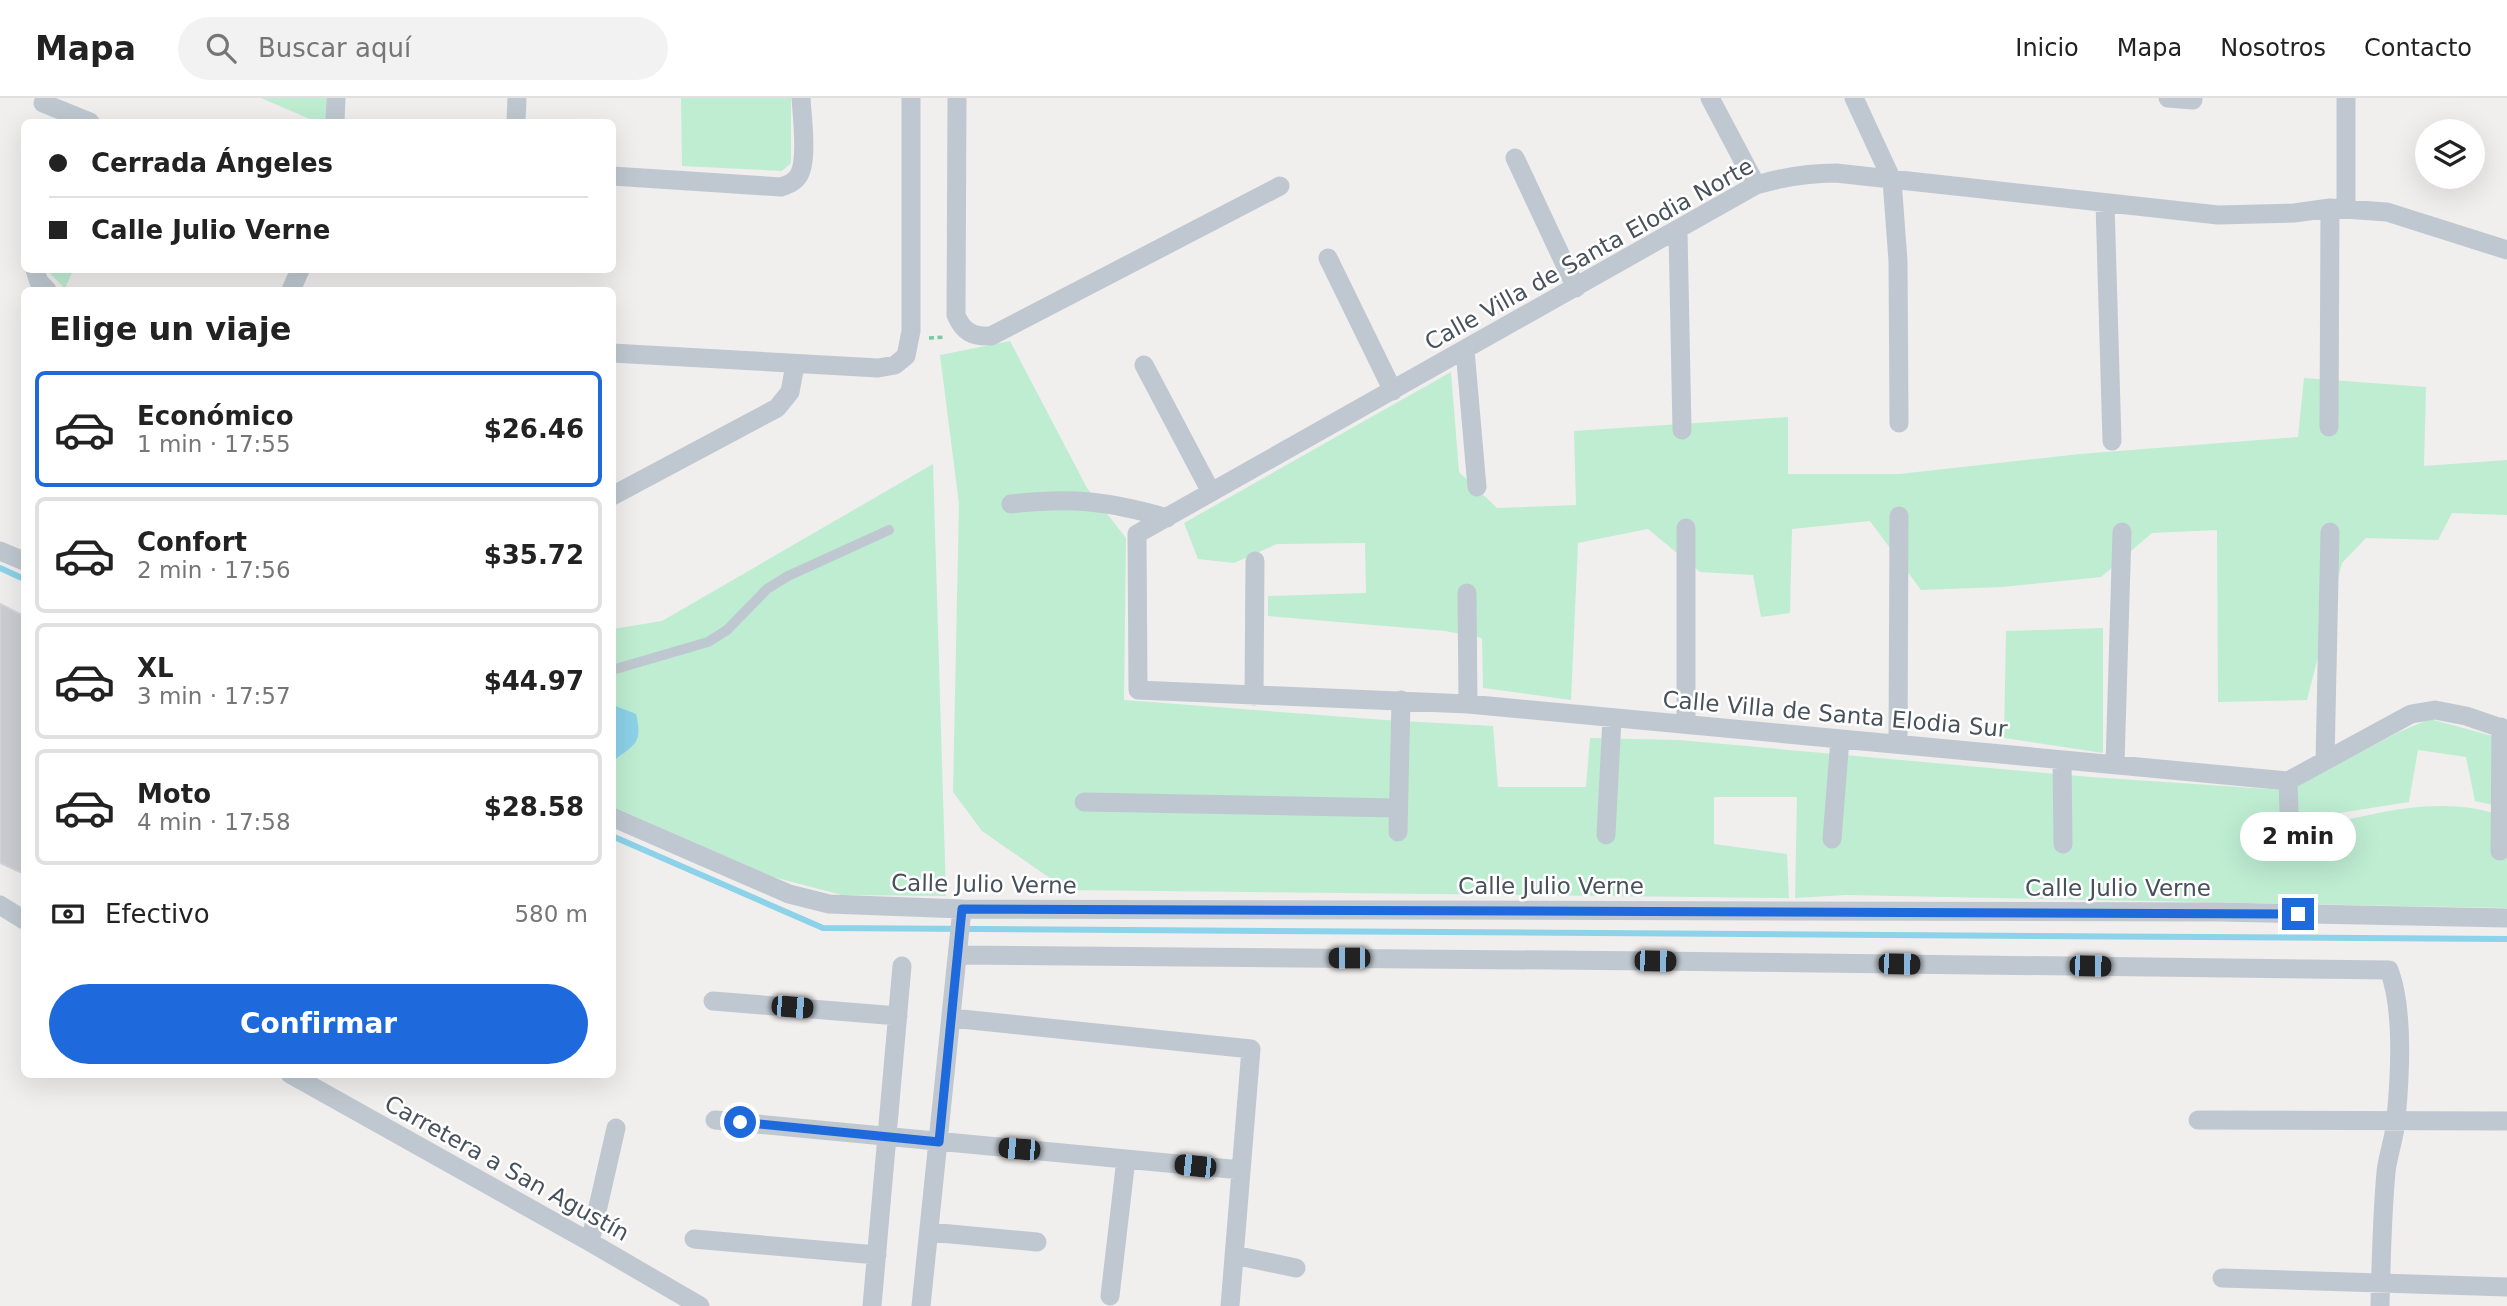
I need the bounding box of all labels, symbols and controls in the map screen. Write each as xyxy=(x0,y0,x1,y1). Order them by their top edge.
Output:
search box xyxy=(178,17,668,80)
text: Mapa xyxy=(35,29,136,68)
icon: search xyxy=(202,29,240,67)
text: Buscar aquí xyxy=(258,33,411,63)
text: Inicio xyxy=(2015,34,2079,62)
text: Mapa xyxy=(2117,34,2182,62)
text: Nosotros xyxy=(2220,34,2326,62)
text: Contacto xyxy=(2364,34,2472,62)
map controls xyxy=(2415,119,2485,189)
button: layers xyxy=(2415,119,2485,189)
text: Cerrada Ángeles xyxy=(91,148,333,178)
street label: Calle Villa de Santa Elodia Norte xyxy=(1420,153,1758,355)
text: Calle Julio Verne xyxy=(91,215,330,245)
text: Elige un viaje xyxy=(49,310,291,348)
icon: car xyxy=(53,398,116,461)
text: Económico xyxy=(137,401,294,431)
text: $26.46 xyxy=(484,414,584,444)
text: 1 min · 17:55 xyxy=(137,431,291,457)
icon: car xyxy=(53,524,116,587)
text: Confort xyxy=(137,527,247,557)
text: $35.72 xyxy=(484,540,584,570)
text: 2 min · 17:56 xyxy=(137,557,291,583)
icon: car xyxy=(53,650,116,713)
text: XL xyxy=(137,653,174,683)
text: $44.97 xyxy=(484,666,584,696)
text: 3 min · 17:57 xyxy=(137,683,291,709)
street label: Calle Villa de Santa Elodia Sur xyxy=(1662,686,2009,742)
icon: car xyxy=(53,776,116,839)
text: Moto xyxy=(137,779,211,809)
text: $28.58 xyxy=(484,792,584,822)
text: 4 min · 17:58 xyxy=(137,809,291,835)
callout: 2 min xyxy=(2240,812,2356,862)
text: 2 min xyxy=(2262,823,2334,849)
street label: Calle Julio Verne xyxy=(891,869,1077,899)
street label: Calle Julio Verne xyxy=(1458,873,1644,899)
street label: Calle Julio Verne xyxy=(2025,875,2211,901)
icon: cash xyxy=(49,895,87,933)
route end xyxy=(2282,898,2314,930)
text: Efectivo xyxy=(105,899,210,929)
text: 580 m xyxy=(514,901,588,927)
car xyxy=(1329,948,1371,969)
car xyxy=(1634,950,1677,972)
car xyxy=(1878,953,1921,975)
car xyxy=(2069,955,2112,977)
button: Confirmar xyxy=(49,984,588,1064)
car xyxy=(771,995,814,1019)
street label: Carretera a San Agustín xyxy=(380,1090,634,1246)
route start xyxy=(724,1106,756,1138)
car xyxy=(998,1137,1041,1161)
car xyxy=(1174,1153,1217,1179)

